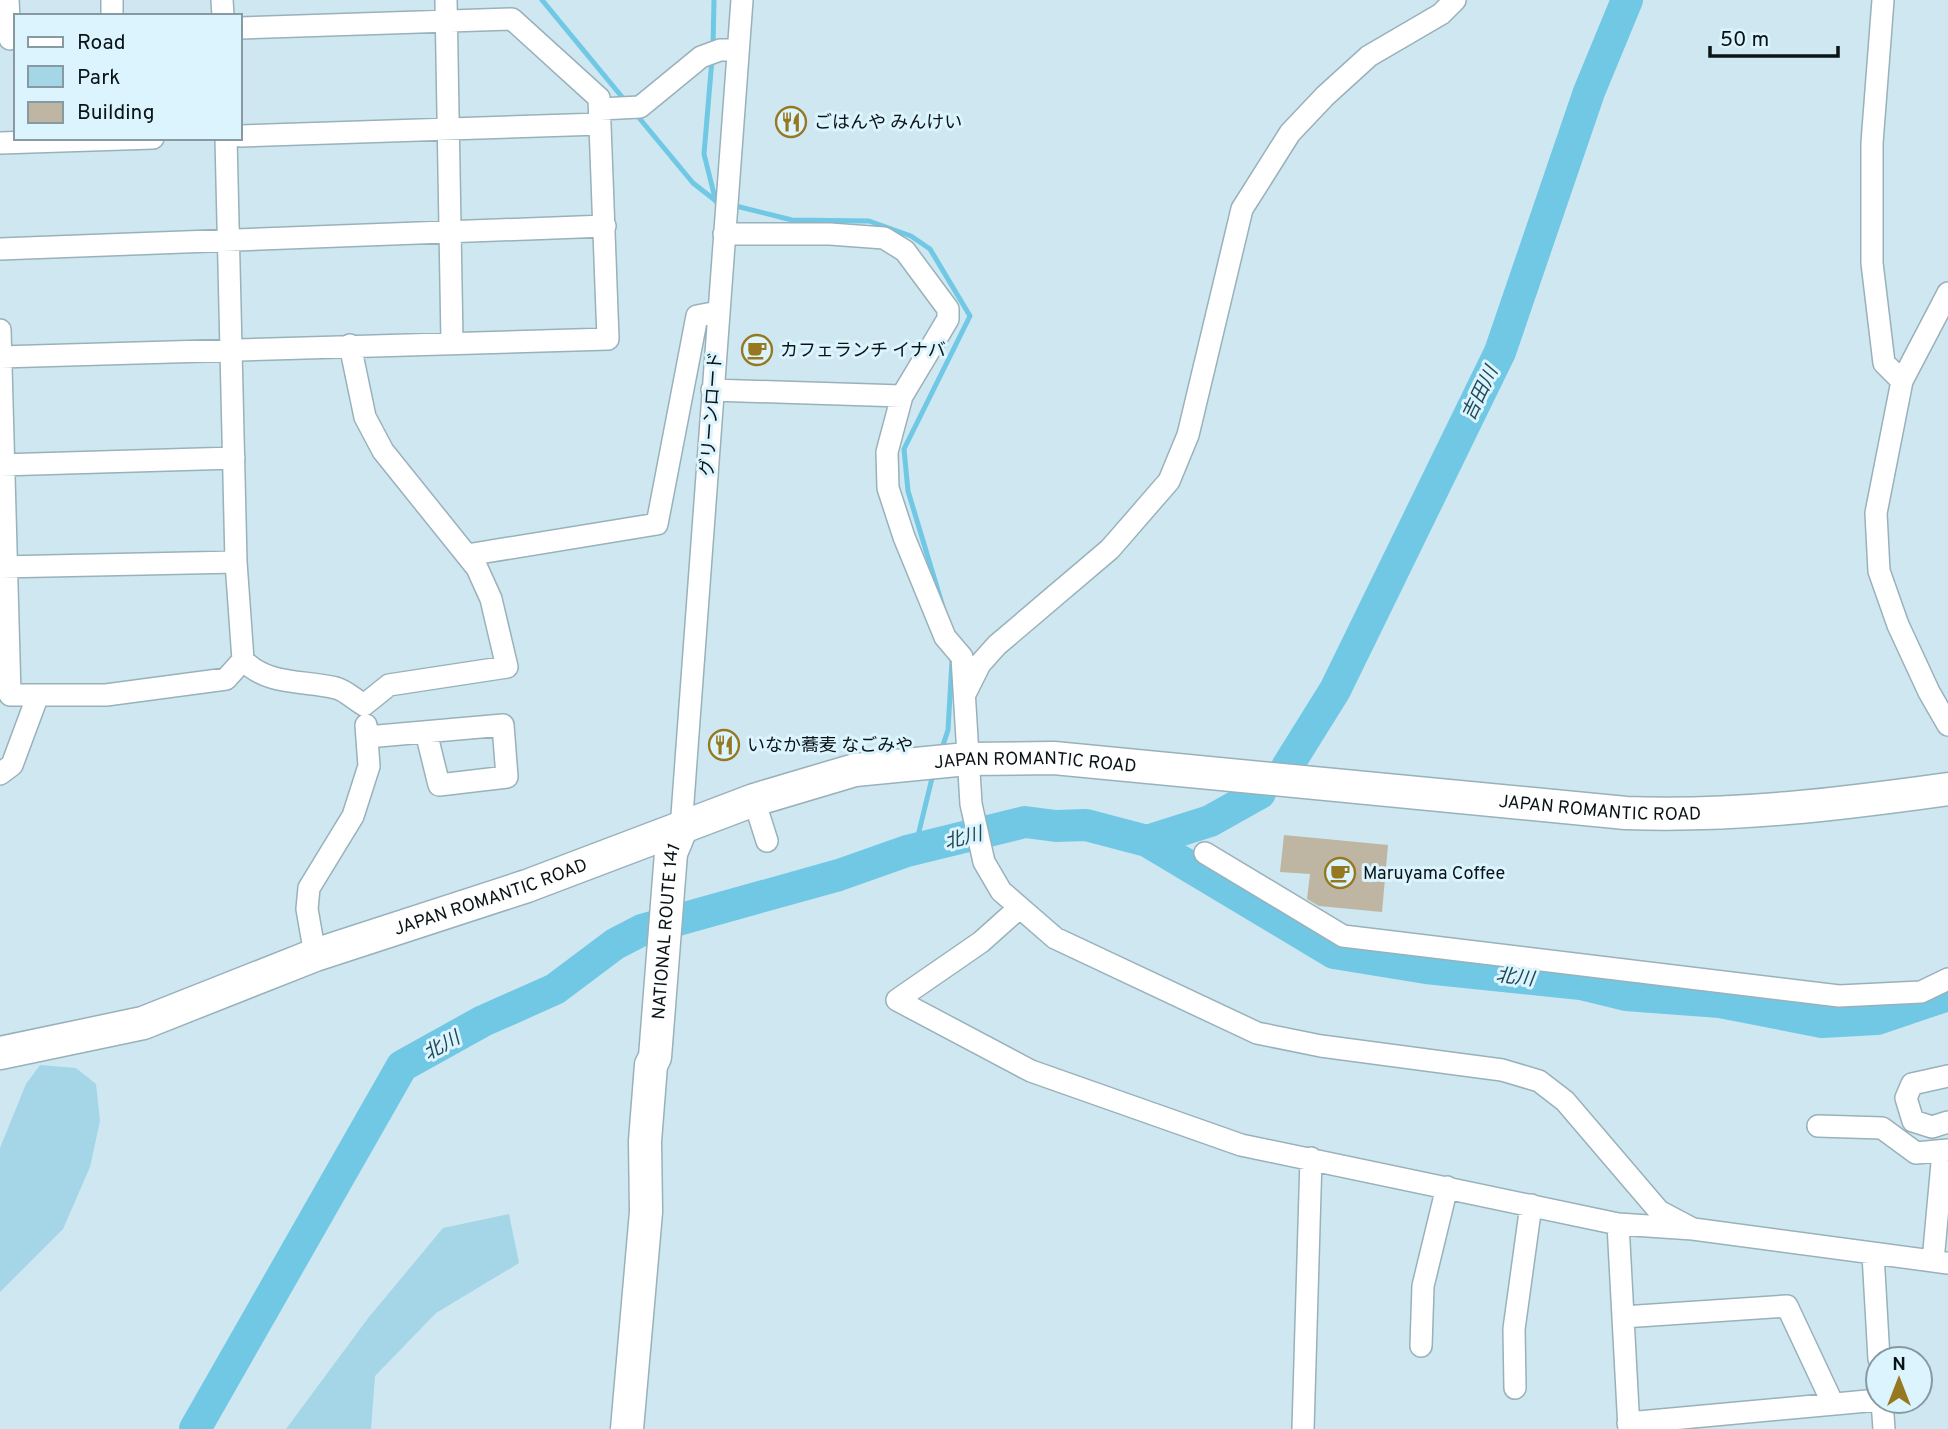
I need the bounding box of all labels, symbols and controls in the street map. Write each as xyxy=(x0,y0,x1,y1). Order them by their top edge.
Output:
legend xyxy=(14,14,242,140)
scale bar xyxy=(1710,14,1838,58)
text: 50 m xyxy=(1720,27,1769,54)
text: Road xyxy=(77,30,126,57)
text: Park xyxy=(77,65,120,92)
text: Building xyxy=(77,100,155,127)
restaurant icon: ごはんや みんけい xyxy=(774,105,808,139)
place label: ごはんや みんけい xyxy=(814,112,962,135)
cafe icon: カフェランチ イナバ xyxy=(740,333,774,367)
place label: カフェランチ イナバ xyxy=(780,340,946,363)
street label: グリーンロード xyxy=(697,351,728,477)
water label: 吉田川 xyxy=(1458,361,1505,425)
restaurant icon: いなか蕎麦 なごみや xyxy=(707,728,741,762)
place label: いなか蕎麦 なごみや xyxy=(747,735,913,758)
street label: JAPAN ROMANTIC ROAD xyxy=(933,748,1137,779)
street label: JAPAN ROMANTIC ROAD xyxy=(1498,791,1702,827)
water label: 北川 xyxy=(942,822,987,855)
street label: NATIONAL ROUTE 141 xyxy=(648,840,687,1020)
street label: JAPAN ROMANTIC ROAD xyxy=(391,854,591,942)
cafe icon: Maruyama Coffee xyxy=(1323,856,1357,890)
place label: Maruyama Coffee xyxy=(1363,863,1505,886)
water label: 北川 xyxy=(1494,964,1537,992)
water label: 北川 xyxy=(420,1026,466,1066)
north arrow xyxy=(1864,1345,1934,1415)
text: N xyxy=(1892,1353,1906,1377)

